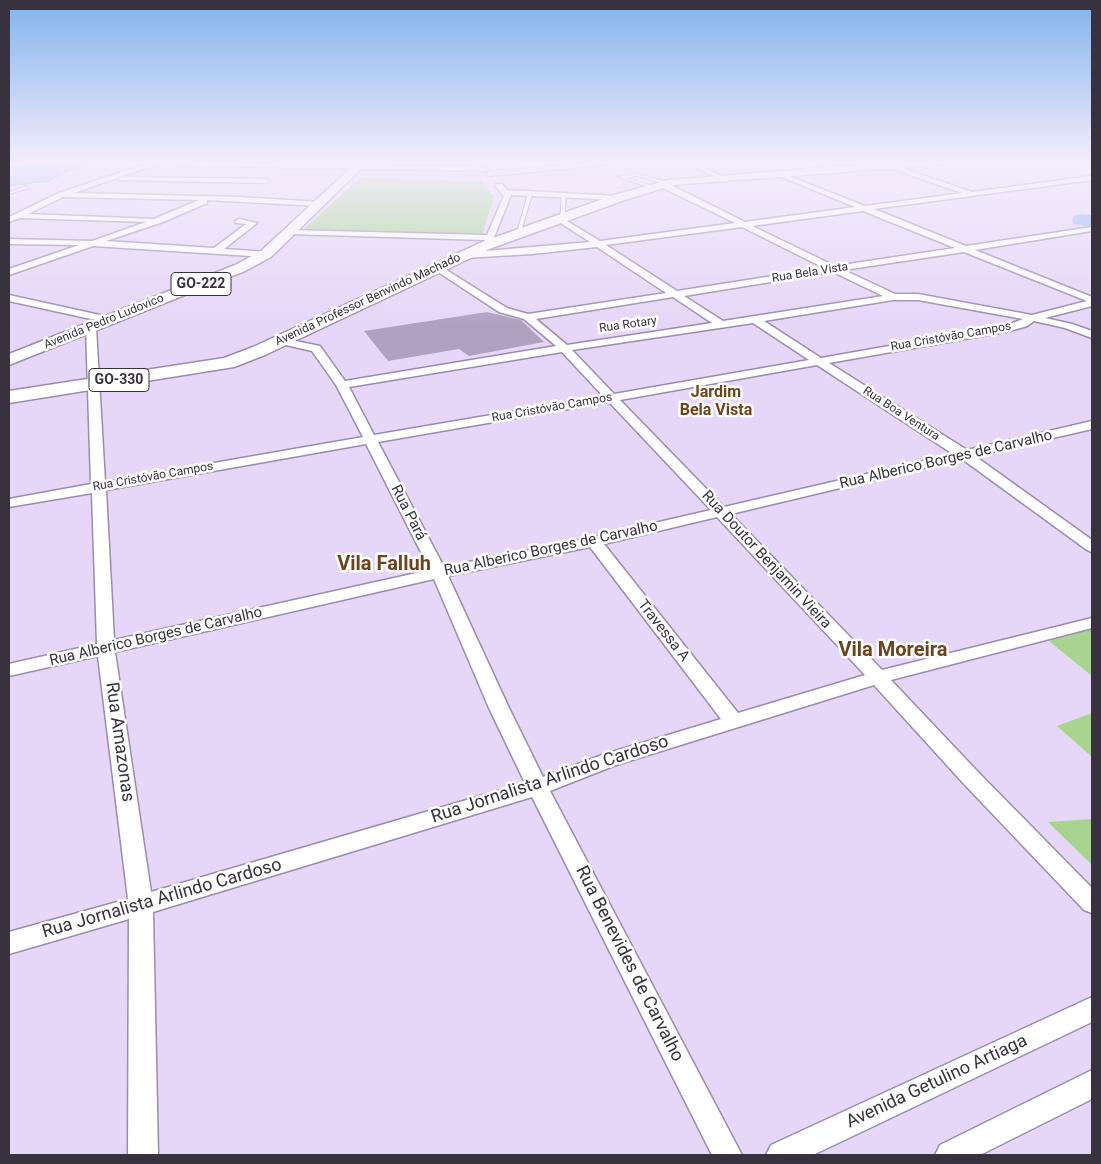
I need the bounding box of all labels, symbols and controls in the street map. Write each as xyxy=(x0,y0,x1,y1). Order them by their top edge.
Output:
street label: Avenida Professor Benvindo Machado xyxy=(273,251,463,349)
street label: Rua Bela Vista xyxy=(771,260,849,286)
road number: GO-222 xyxy=(171,272,231,296)
street label: Avenida Pedro Ludovico xyxy=(42,291,166,353)
street label: Rua Rotary xyxy=(598,314,658,336)
street label: Rua Cristóvão Campos xyxy=(890,319,1012,355)
road number: GO-330 xyxy=(89,368,149,392)
district label: Jardim Bela Vista xyxy=(680,383,752,421)
street label: Rua Boa Ventura xyxy=(860,384,942,444)
street label: Rua Cristóvão Campos xyxy=(491,390,613,426)
street label: Rua Alberico Borges de Carvalho xyxy=(838,427,1054,493)
street label: Rua Cristóvão Campos xyxy=(92,459,214,495)
street label: Rua Pará xyxy=(386,482,430,544)
street label: Rua Doutor Benjamin Vieira xyxy=(697,487,835,633)
street label: Rua Alberico Borges de Carvalho xyxy=(443,518,659,580)
district label: Vila Falluh xyxy=(337,553,431,577)
street label: Travessa A xyxy=(633,596,693,666)
street label: Rua Alberico Borges de Carvalho xyxy=(48,604,264,670)
district label: Vila Moreira xyxy=(838,639,948,663)
street label: Rua Amazonas xyxy=(100,681,138,803)
street label: Rua Jornalista Arlindo Cardoso xyxy=(429,731,671,829)
street label: Rua Jornalista Arlindo Cardoso xyxy=(40,854,284,944)
street label: Rua Benevides de Carvalho xyxy=(570,863,688,1065)
street label: Avenida Getulino Artiaga xyxy=(843,1030,1031,1134)

